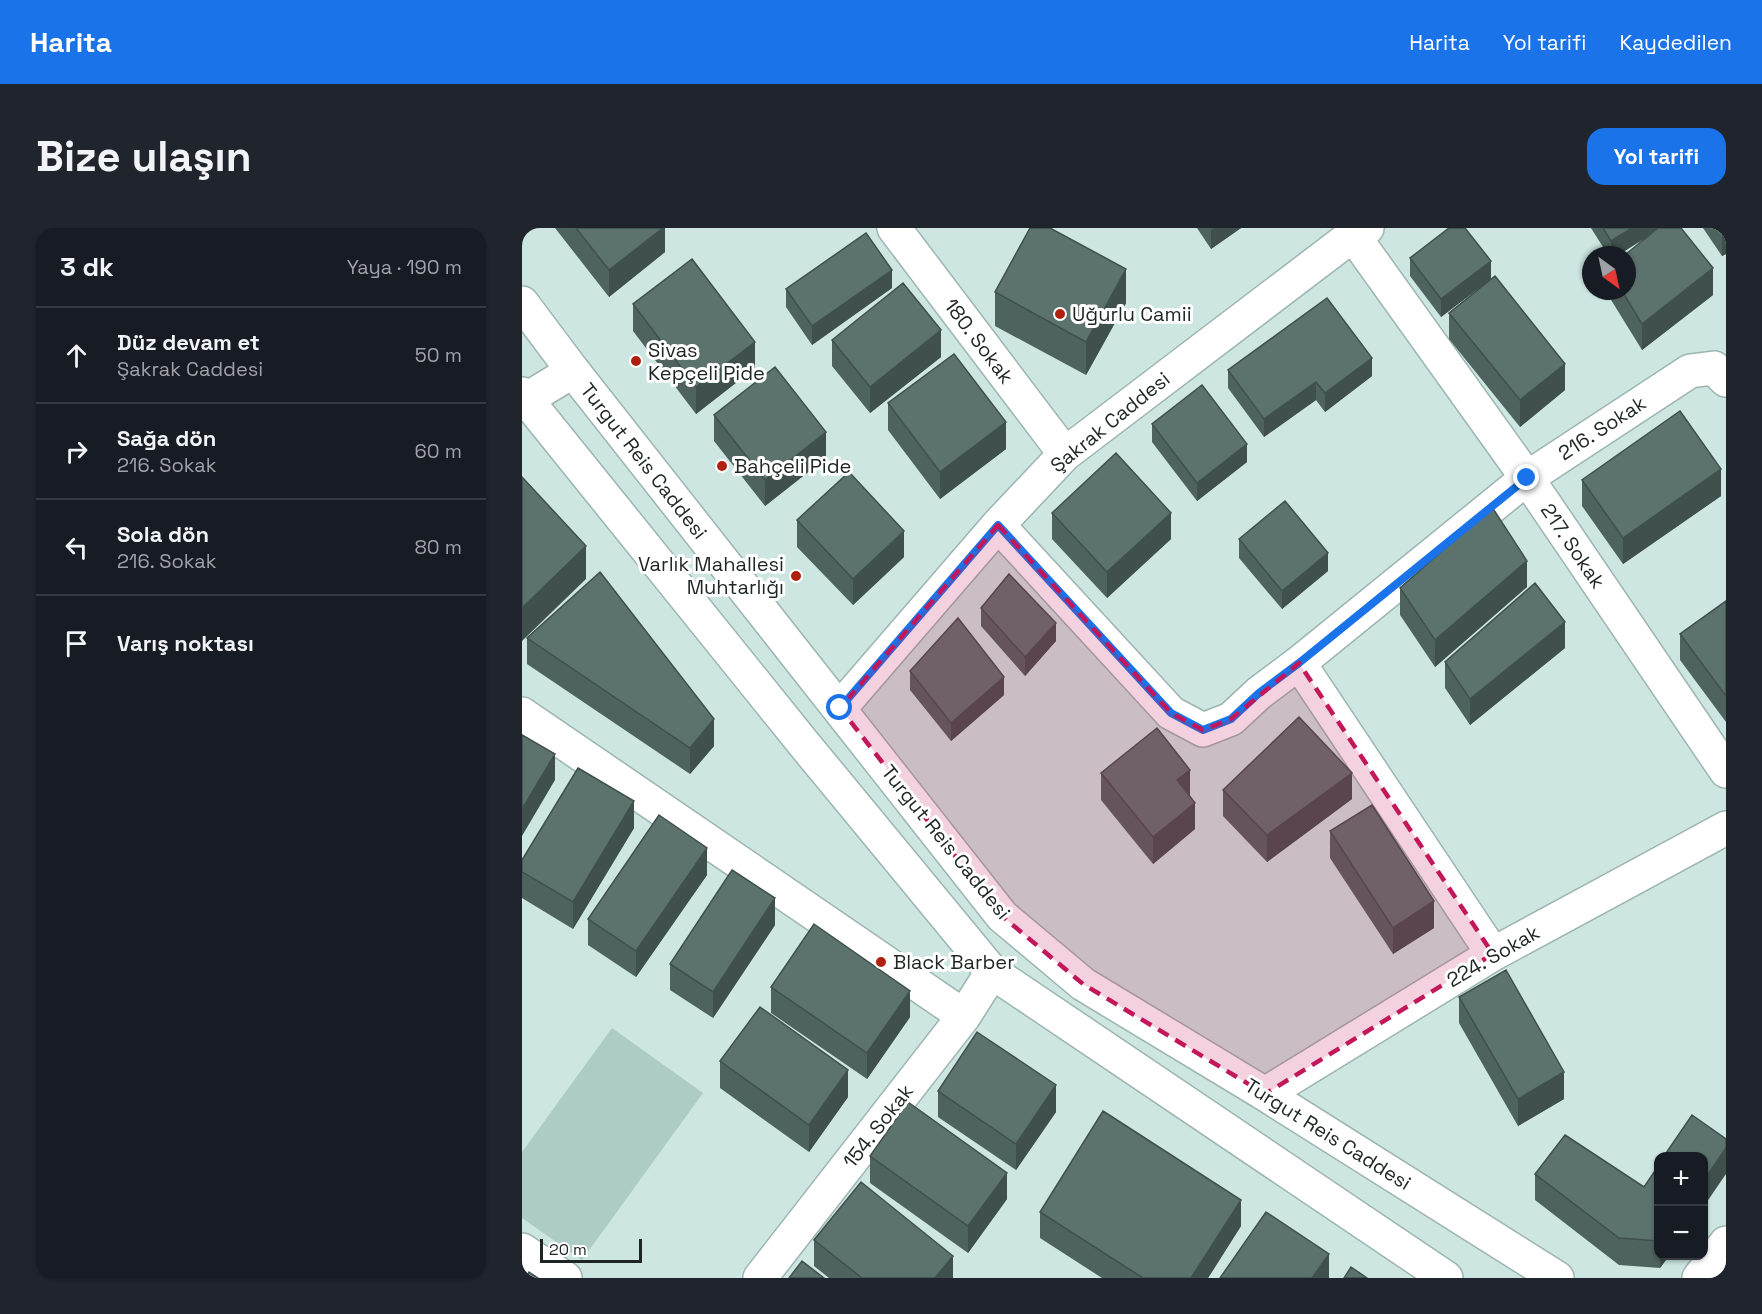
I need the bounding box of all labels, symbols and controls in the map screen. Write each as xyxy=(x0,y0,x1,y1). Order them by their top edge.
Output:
text: Harita xyxy=(30,24,112,60)
text: Harita xyxy=(1409,29,1470,56)
text: Yol tarifi xyxy=(1503,29,1586,56)
text: Kaydedilen xyxy=(1619,29,1732,56)
button: Yol tarifi xyxy=(1587,128,1726,185)
text: Bize ulaşın xyxy=(36,130,252,183)
north arrow xyxy=(1582,246,1636,300)
text: 3 dk xyxy=(60,250,114,284)
text: Yaya · 190 m xyxy=(347,254,462,280)
street label: 180. Sokak xyxy=(938,293,1020,389)
place label: Uğurlu Camii xyxy=(1072,301,1192,327)
marker: Uğurlu Camii xyxy=(1053,307,1067,321)
text: Düz devam et xyxy=(117,328,260,356)
place label: Sivas Kepçeli Pide xyxy=(648,337,765,386)
icon: ahead xyxy=(60,339,93,372)
text: 50 m xyxy=(415,342,462,368)
marker: Sivas Kepçeli Pide xyxy=(629,354,643,368)
text: Şakrak Caddesi xyxy=(117,356,263,382)
street label: Şakrak Caddesi xyxy=(1045,366,1175,478)
street label: Turgut Reis Caddesi xyxy=(575,378,713,544)
street label: 216. Sokak xyxy=(1553,390,1651,466)
text: Sağa dön xyxy=(117,424,216,452)
icon: right xyxy=(60,435,93,468)
text: 60 m xyxy=(415,438,462,464)
text: 216. Sokak xyxy=(117,452,217,478)
place label: Bahçeli Pide xyxy=(734,453,851,479)
marker: Bahçeli Pide xyxy=(715,459,729,473)
route end xyxy=(1513,464,1539,490)
street label: 217. Sokak xyxy=(1535,498,1611,594)
text: Sola dön xyxy=(117,520,209,548)
icon: left xyxy=(60,531,93,564)
text: 80 m xyxy=(414,534,462,560)
text: 216. Sokak xyxy=(117,548,217,574)
place label: Varlık Mahallesi Muhtarlığı xyxy=(638,551,784,600)
marker: Varlık Mahallesi Muhtarlığı xyxy=(789,569,803,583)
icon: arrive xyxy=(60,627,93,660)
text: Varış noktası xyxy=(117,629,254,657)
route start xyxy=(826,694,852,720)
street label: Turgut Reis Caddesi xyxy=(876,760,1016,924)
street label: 224. Sokak xyxy=(1442,919,1544,993)
place label: Black Barber xyxy=(893,949,1015,975)
marker: Black Barber xyxy=(874,955,888,969)
street label: Turgut Reis Caddesi xyxy=(1240,1072,1416,1196)
street label: 154. Sokak xyxy=(837,1078,919,1173)
map controls xyxy=(1654,1152,1708,1260)
button: + xyxy=(1654,1152,1708,1206)
button: − xyxy=(1654,1206,1708,1260)
scale bar xyxy=(540,1236,642,1264)
text: 20 m xyxy=(549,1239,587,1260)

